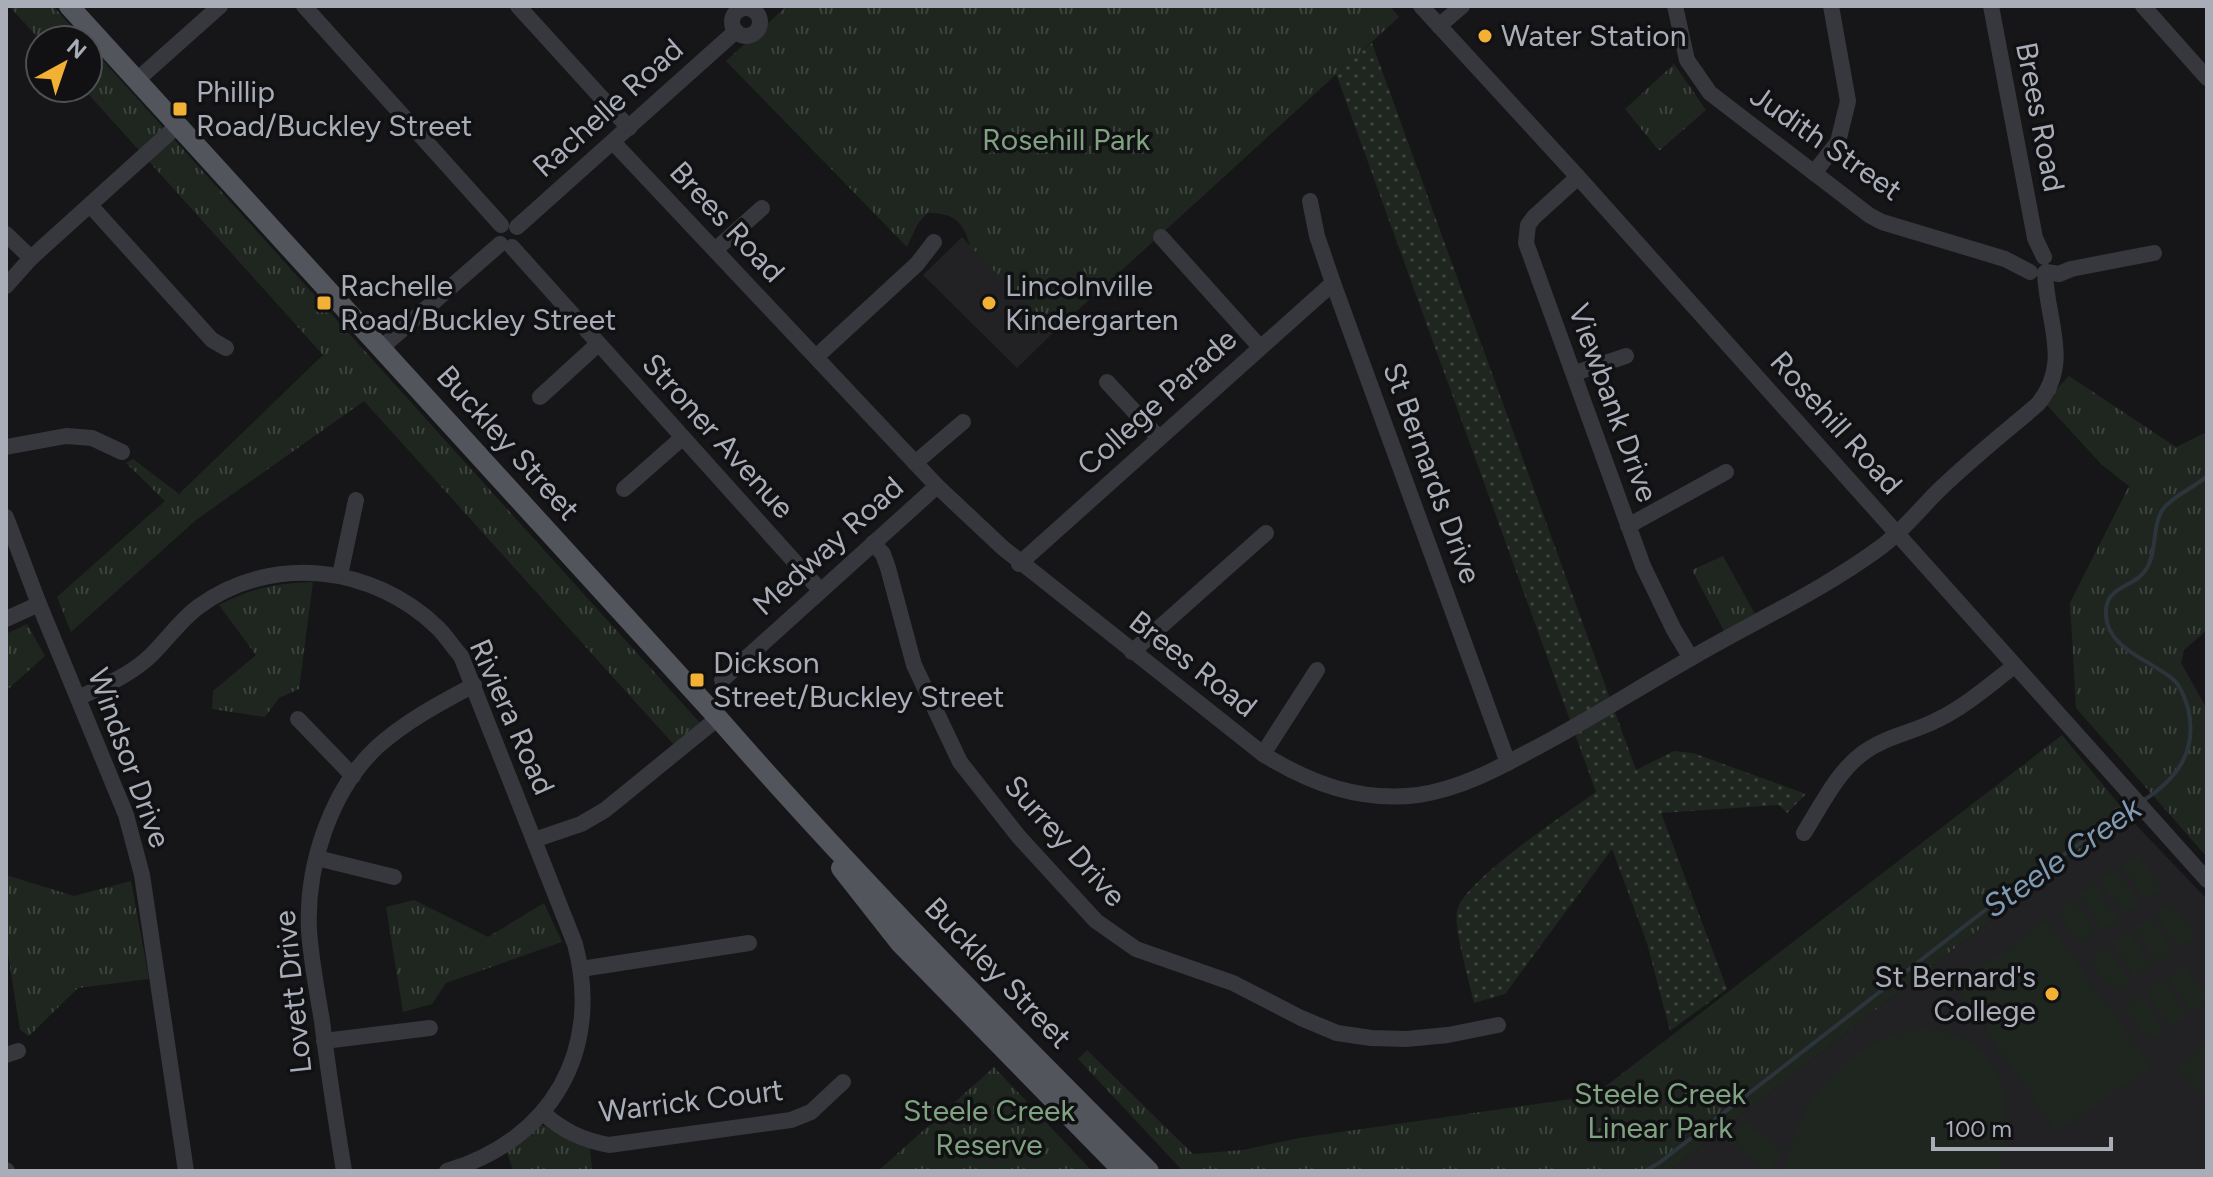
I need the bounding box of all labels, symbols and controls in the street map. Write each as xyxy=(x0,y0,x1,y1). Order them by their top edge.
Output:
place label: Water Station xyxy=(1501,17,1687,54)
north arrow xyxy=(24,24,104,104)
marker: Water Station xyxy=(1476,27,1494,45)
street label: Rachelle Road xyxy=(525,30,690,185)
text: N xyxy=(61,33,92,65)
street label: Brees Road xyxy=(2008,39,2073,195)
place label: Phillip Road/Buckley Street xyxy=(196,73,472,144)
street label: Judith Street xyxy=(1743,77,1909,208)
marker: Phillip Road/Buckley Street xyxy=(171,100,189,118)
park label: Rosehill Park xyxy=(982,121,1150,158)
street label: Brees Road xyxy=(662,154,793,290)
place label: Rachelle Road/Buckley Street xyxy=(340,267,616,338)
place label: Lincolnville Kindergarten xyxy=(1005,267,1179,338)
marker: Rachelle Road/Buckley Street xyxy=(315,294,333,312)
marker: Lincolnville Kindergarten xyxy=(980,294,998,312)
street label: Viewbank Drive xyxy=(1560,299,1666,507)
street label: College Parade xyxy=(1069,320,1244,483)
street label: Rosehill Road xyxy=(1762,343,1910,502)
street label: Stroner Avenue xyxy=(635,345,802,526)
street label: St Bernards Drive xyxy=(1375,357,1490,588)
street label: Buckley Street xyxy=(429,358,588,528)
street label: Medway Road xyxy=(745,468,911,623)
street label: Brees Road xyxy=(1122,602,1264,725)
street label: Riviera Road xyxy=(462,633,563,800)
place label: Dickson Street/Buckley Street xyxy=(713,644,1004,715)
street label: Windsor Drive xyxy=(80,663,179,853)
marker: Dickson Street/Buckley Street xyxy=(688,671,706,689)
street label: Surrey Drive xyxy=(997,767,1134,914)
water label: Steele Creek xyxy=(1976,788,2149,925)
street label: Buckley Street xyxy=(917,889,1080,1056)
street label: Lovett Drive xyxy=(266,909,319,1075)
place label: St Bernard's College xyxy=(1874,958,2036,1029)
marker: St Bernard's College xyxy=(2043,985,2061,1003)
street label: Warrick Court xyxy=(597,1071,785,1130)
park label: Steele Creek Linear Park xyxy=(1574,1075,1746,1146)
park label: Steele Creek Reserve xyxy=(903,1092,1075,1163)
scale bar xyxy=(1933,1101,2111,1151)
text: 100 m xyxy=(1945,1114,2012,1143)

